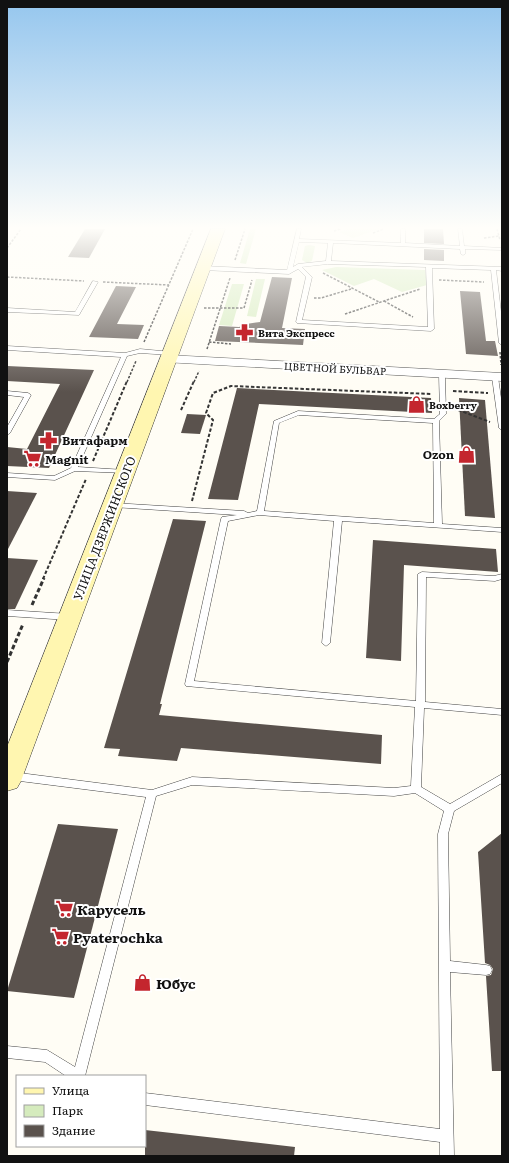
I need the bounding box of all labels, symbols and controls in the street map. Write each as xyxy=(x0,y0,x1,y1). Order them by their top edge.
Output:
pharmacy icon: Вита Экспресс xyxy=(235,322,255,342)
place label: Вита Экспресс xyxy=(258,325,335,340)
street label: ЦВЕТНОЙ БУЛЬВАР xyxy=(284,358,386,378)
shop icon: Boxberry xyxy=(406,394,426,414)
place label: Boxberry xyxy=(429,397,478,412)
pharmacy icon: Витафарм xyxy=(39,430,59,450)
place label: Витафарм xyxy=(62,431,128,449)
shop icon: Ozon xyxy=(457,444,477,464)
place label: Ozon xyxy=(423,445,455,463)
supermarket icon: Magnit xyxy=(22,449,42,469)
place label: Magnit xyxy=(45,450,89,468)
street label: УЛИЦА ДЗЕРЖИНСКОГО xyxy=(68,453,140,603)
supermarket icon: Карусель xyxy=(54,899,74,919)
place label: Карусель xyxy=(77,899,146,919)
supermarket icon: Pyaterochka xyxy=(50,927,70,947)
place label: Pyaterochka xyxy=(73,927,164,947)
shop icon: Юбус xyxy=(133,973,153,993)
place label: Юбус xyxy=(156,973,196,993)
legend xyxy=(16,1075,146,1147)
text: Улица xyxy=(52,1081,90,1099)
text: Парк xyxy=(52,1101,83,1119)
text: Здание xyxy=(52,1121,95,1139)

